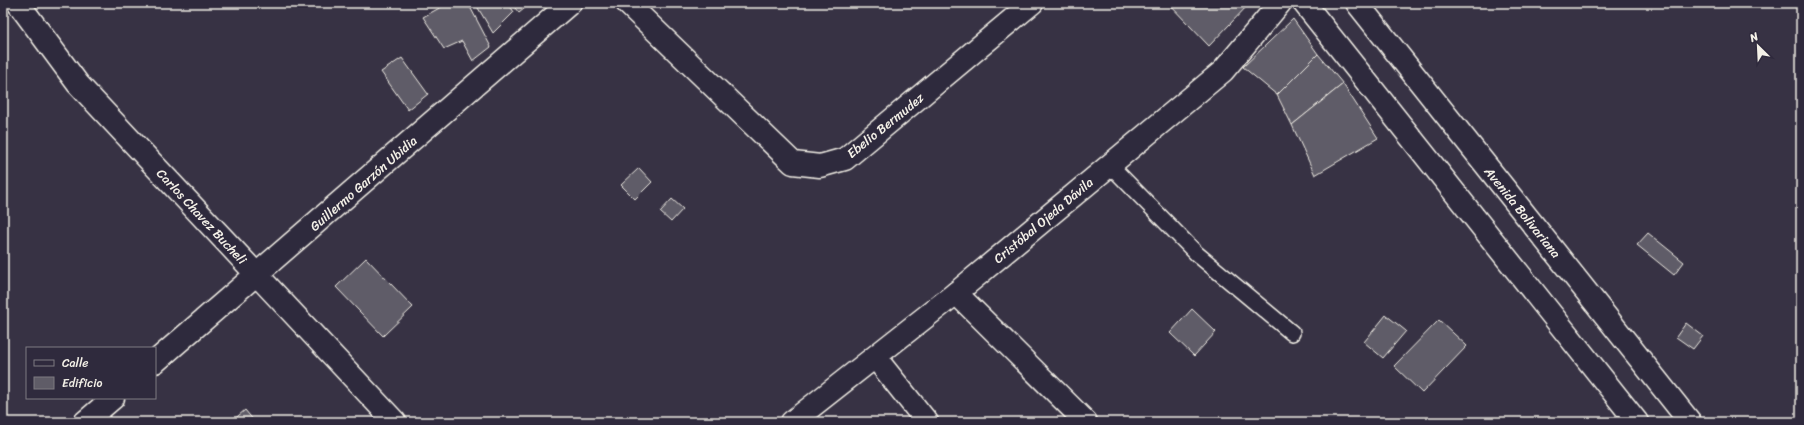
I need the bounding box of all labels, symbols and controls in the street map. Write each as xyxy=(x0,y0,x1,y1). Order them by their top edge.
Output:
north arrow xyxy=(1738,26,1778,66)
text: N xyxy=(1746,27,1762,48)
street label: Ebelio Bermudez xyxy=(841,86,930,164)
street label: Guillermo Garzón Ubidia xyxy=(304,129,423,237)
street label: Avenida Bolivariana xyxy=(1478,161,1567,264)
street label: Carlos Chavez Bucheli xyxy=(151,163,253,270)
street label: Cristóbal Ojeda Dávila xyxy=(988,171,1099,269)
legend xyxy=(26,347,156,399)
text: Calle xyxy=(62,352,89,374)
text: Edificio xyxy=(62,372,102,394)

